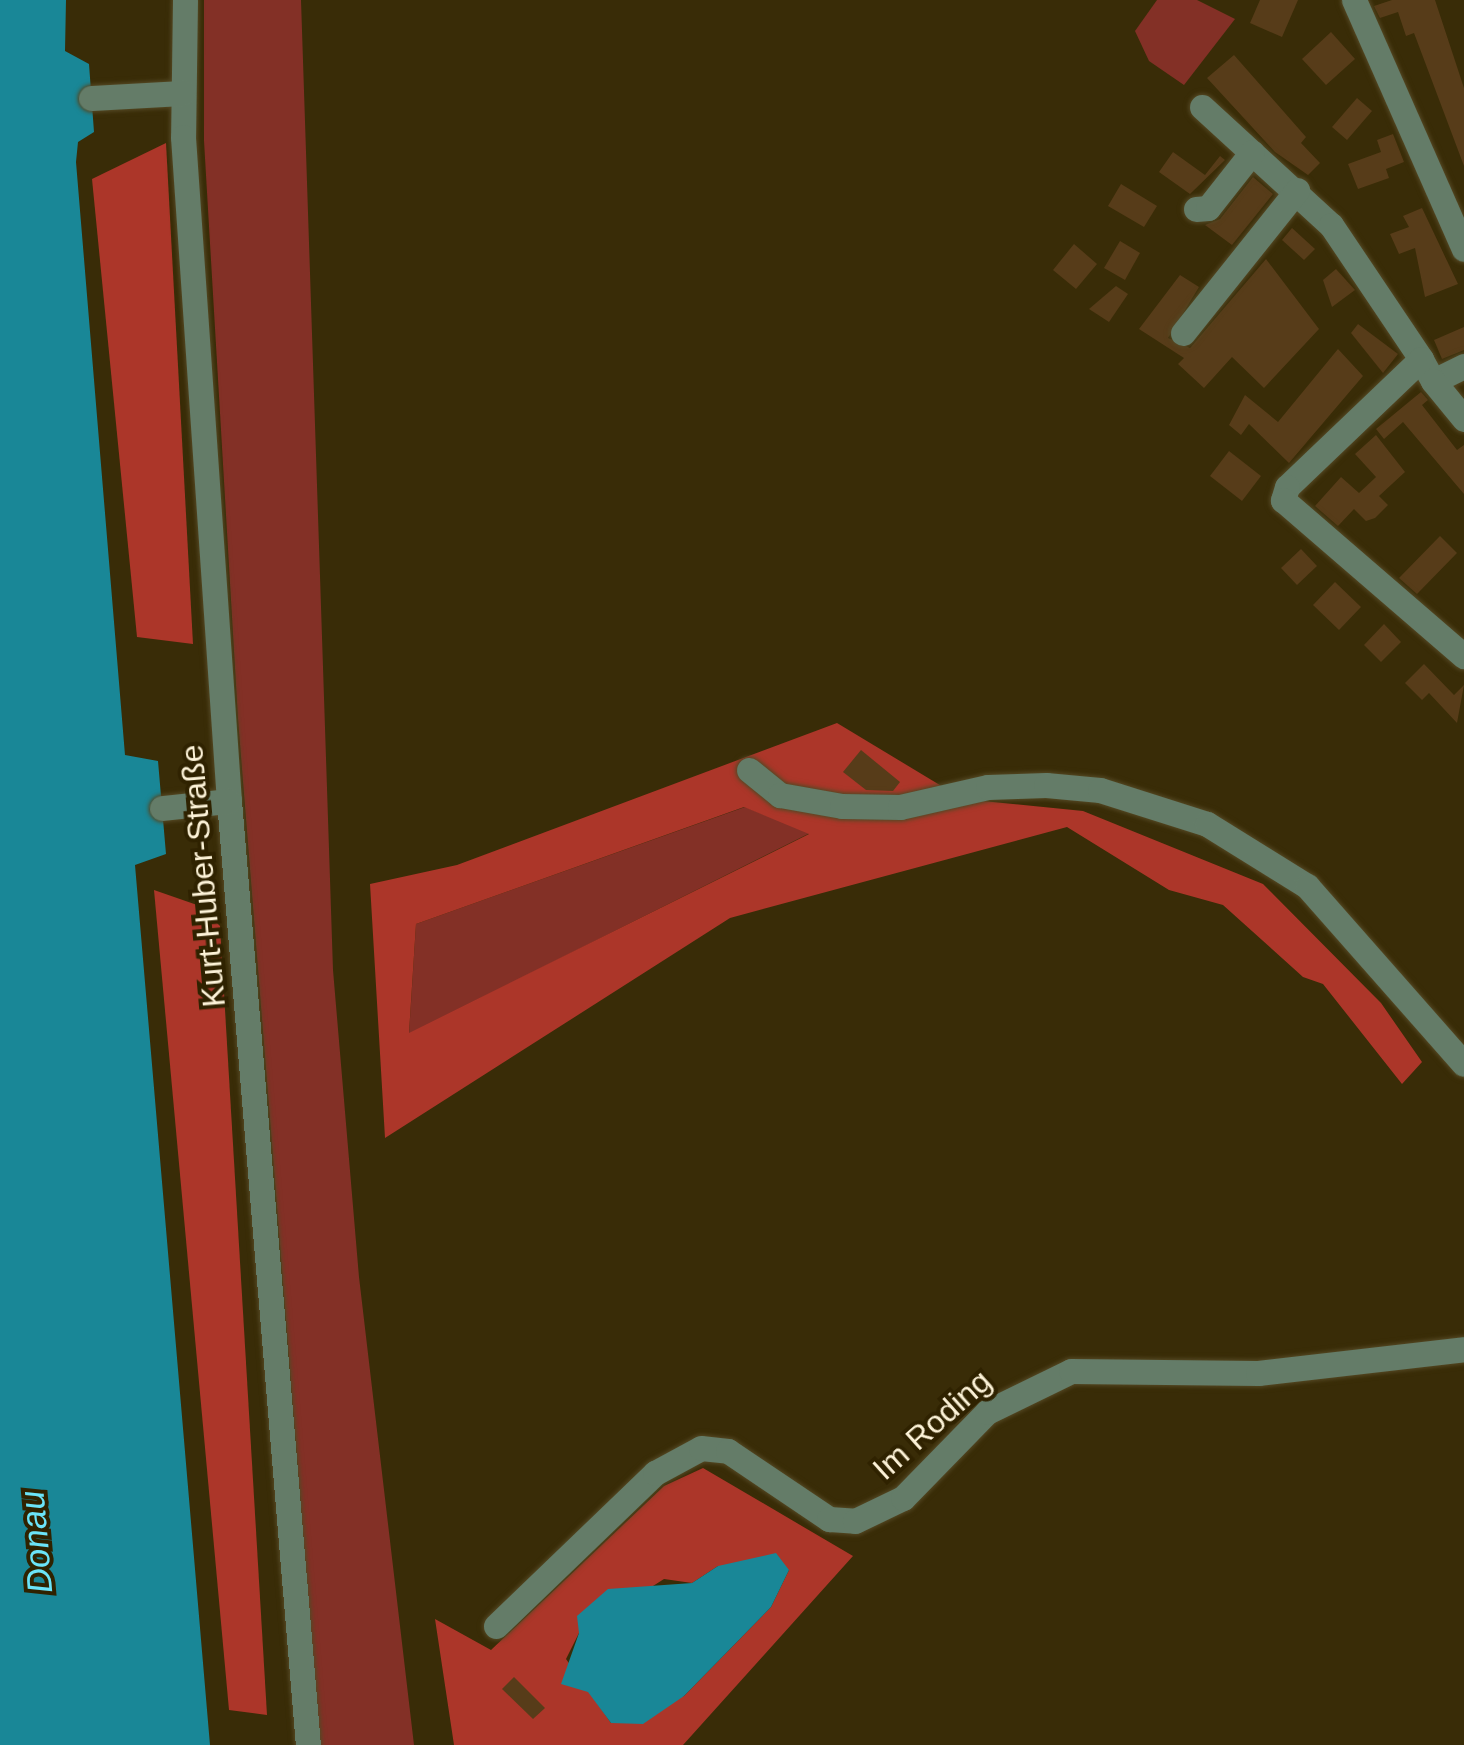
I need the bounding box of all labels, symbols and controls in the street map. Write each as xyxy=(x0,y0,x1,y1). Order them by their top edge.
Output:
street label: Kurt-Huber-Straße xyxy=(172,743,234,1009)
street label: Im Roding xyxy=(865,1362,999,1488)
water label: Donau xyxy=(11,1489,61,1595)

